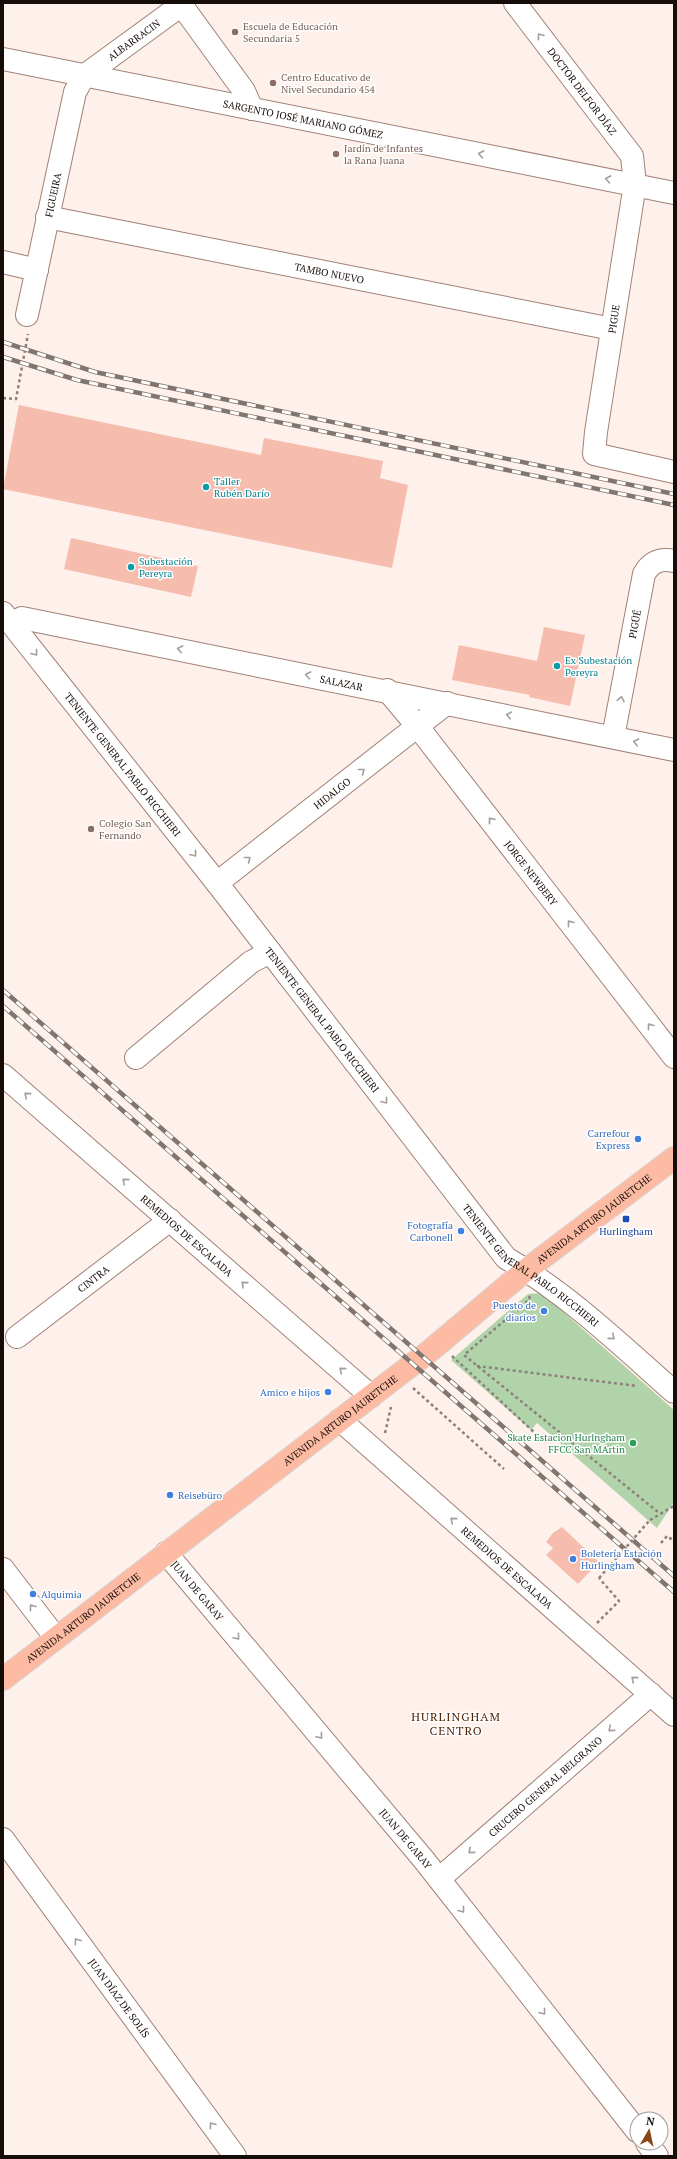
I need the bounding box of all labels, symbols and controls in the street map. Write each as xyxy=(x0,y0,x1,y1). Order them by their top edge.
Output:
street label: ALBARRACIN xyxy=(105,16,163,63)
place label: Escuela de Educación Secundaria 5 xyxy=(243,20,338,45)
marker: Escuela de Educación Secundaria 5 xyxy=(230,27,240,37)
one-way arrow xyxy=(538,34,545,41)
street label: DOCTOR DELFOR DÍAZ xyxy=(545,45,620,137)
place label: Centro Educativo de Nivel Secundario 454 xyxy=(281,71,375,96)
marker: Centro Educativo de Nivel Secundario 454 xyxy=(268,78,278,88)
street label: SARGENTO JOSÉ MARIANO GÓMEZ xyxy=(222,97,384,141)
place label: Jardín de Infantes la Rana Juana xyxy=(344,142,423,167)
marker: Jardín de Infantes la Rana Juana xyxy=(331,149,341,159)
one-way arrow xyxy=(478,150,484,159)
street label: FIGUEIRA xyxy=(42,171,64,218)
one-way arrow xyxy=(605,175,612,184)
street label: TAMBO NUEVO xyxy=(294,260,365,286)
street label: PIGUE xyxy=(605,304,623,334)
place label: Taller Rubén Darío xyxy=(214,475,270,500)
marker: Taller Rubén Darío xyxy=(201,482,211,492)
place label: Subestación Pereyra xyxy=(139,555,193,580)
marker: Subestación Pereyra xyxy=(126,562,136,572)
street label: PIGÜÉ xyxy=(625,608,644,639)
one-way arrow xyxy=(177,645,184,654)
one-way arrow xyxy=(30,649,37,656)
place label: Ex Subestación Pereyra xyxy=(565,654,632,679)
marker: Ex Subestación Pereyra xyxy=(552,661,562,671)
one-way arrow xyxy=(305,671,311,679)
street label: SALAZAR xyxy=(319,672,365,693)
street label: TENIENTE GENERAL PABLO RICCHIERI xyxy=(62,690,184,839)
one-way arrow xyxy=(616,696,624,702)
one-way arrow xyxy=(505,712,512,720)
one-way arrow xyxy=(633,738,639,746)
one-way arrow xyxy=(357,769,364,776)
street label: HIDALGO xyxy=(311,774,353,812)
place label: Colegio San Fernando xyxy=(99,817,151,842)
one-way arrow xyxy=(488,818,495,825)
marker: Colegio San Fernando xyxy=(86,824,96,834)
street label: JORGE NEWBERY xyxy=(502,838,561,908)
one-way arrow xyxy=(189,849,196,856)
one-way arrow xyxy=(243,857,250,864)
one-way arrow xyxy=(568,921,575,928)
street label: TENIENTE GENERAL PABLO RICCHIERI xyxy=(262,944,383,1095)
one-way arrow xyxy=(648,1023,655,1030)
one-way arrow xyxy=(24,1093,31,1100)
one-way arrow xyxy=(380,1096,387,1103)
place label: Carrefour Express xyxy=(587,1127,630,1152)
marker: Carrefour Express xyxy=(633,1134,643,1144)
street label: AVENIDA ARTURO JAURETCHE xyxy=(534,1171,654,1266)
one-way arrow xyxy=(122,1178,129,1185)
street label: REMEDIOS DE ESCALADA xyxy=(138,1192,236,1279)
street label: TENIENTE GENERAL PABLO RICCHIERI xyxy=(460,1201,602,1330)
marker: Hurlingham xyxy=(621,1214,631,1224)
place label: Fotografía Carbonell xyxy=(407,1219,453,1244)
place label: Hurlingham xyxy=(599,1225,653,1238)
marker: Fotografía Carbonell xyxy=(456,1226,466,1236)
street label: CINTRA xyxy=(75,1262,112,1295)
one-way arrow xyxy=(241,1282,249,1289)
place label: Puesto de diarios xyxy=(493,1299,536,1324)
marker: Puesto de diarios xyxy=(539,1306,549,1316)
one-way arrow xyxy=(607,1333,614,1340)
one-way arrow xyxy=(339,1368,346,1375)
street label: AVENIDA ARTURO JAURETCHE xyxy=(280,1372,400,1468)
place label: Amico e hijos xyxy=(260,1386,320,1399)
marker: Amico e hijos xyxy=(323,1387,333,1397)
place label: Skate Estacion Hurlngham FFCC San MArtin xyxy=(507,1431,625,1456)
marker: Skate Estacion Hurlngham FFCC San MArtin xyxy=(628,1438,638,1448)
place label: Reisebüro xyxy=(178,1489,223,1502)
marker: Reisebüro xyxy=(165,1490,175,1500)
one-way arrow xyxy=(450,1517,458,1524)
street label: REMEDIOS DE ESCALADA xyxy=(459,1524,556,1612)
place label: Boletería Estación Hurlingham xyxy=(581,1547,662,1572)
marker: Boletería Estación Hurlingham xyxy=(568,1554,578,1564)
street label: JUAN DE GARAY xyxy=(169,1558,227,1624)
street label: AVENIDA ARTURO JAURETCHE xyxy=(23,1569,143,1666)
place label: Alquimia xyxy=(41,1588,82,1601)
marker: Alquimia xyxy=(28,1589,38,1599)
one-way arrow xyxy=(30,1605,37,1612)
one-way arrow xyxy=(232,1632,239,1639)
one-way arrow xyxy=(632,1677,639,1684)
district label: HURLINGHAM CENTRO xyxy=(411,1709,501,1738)
one-way arrow xyxy=(609,1724,616,1731)
one-way arrow xyxy=(316,1731,323,1739)
street label: CRUCERO GENERAL BELGRANO xyxy=(486,1733,605,1839)
street label: JUAN DE GARAY xyxy=(377,1806,435,1872)
one-way arrow xyxy=(468,1846,476,1854)
one-way arrow xyxy=(458,1906,465,1913)
one-way arrow xyxy=(75,1938,82,1945)
street label: JUAN DÍAZ DE SOLÍS xyxy=(86,1956,153,2040)
one-way arrow xyxy=(538,2007,545,2015)
north arrow xyxy=(629,2111,669,2151)
text: N xyxy=(645,2114,656,2129)
one-way arrow xyxy=(210,2122,217,2129)

